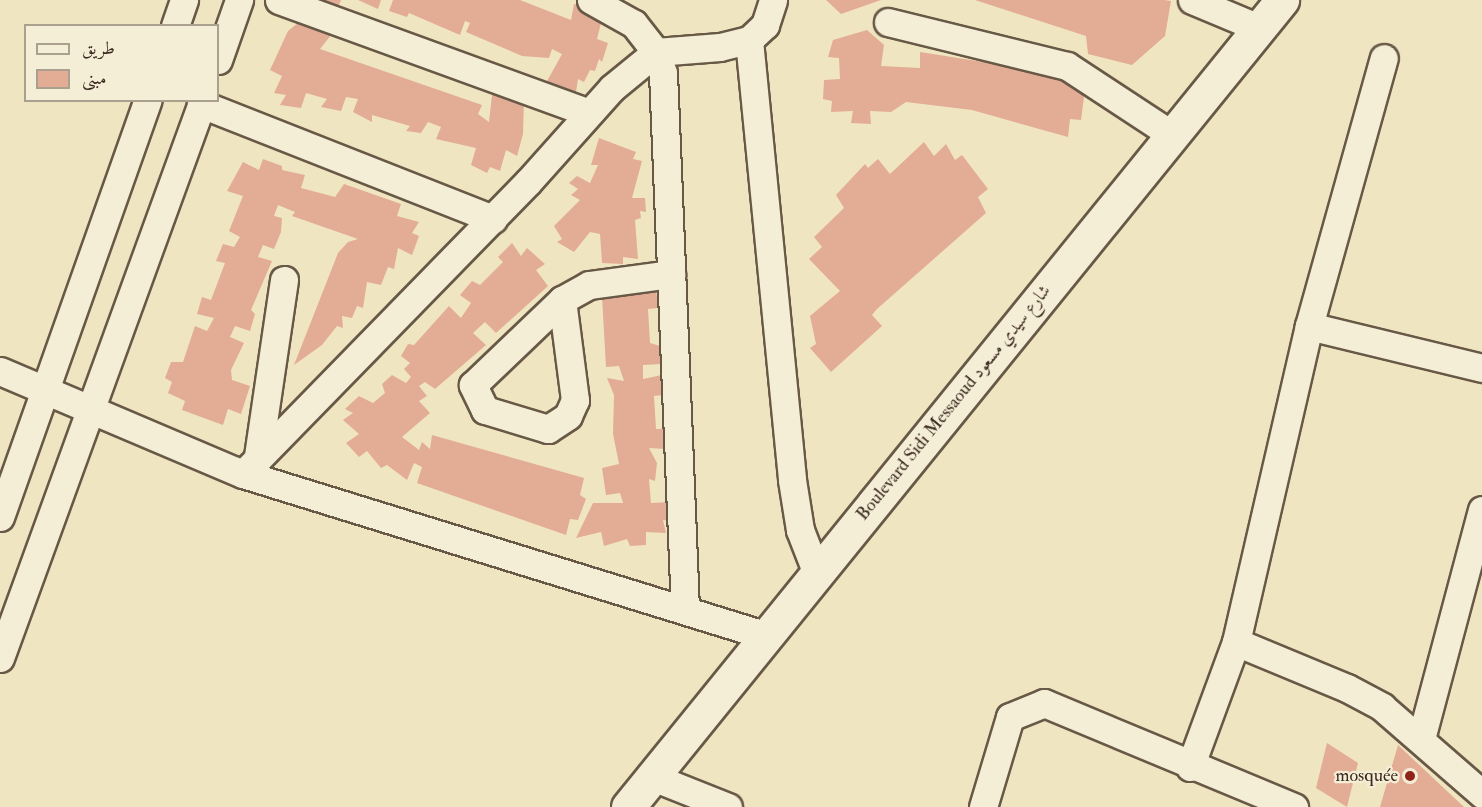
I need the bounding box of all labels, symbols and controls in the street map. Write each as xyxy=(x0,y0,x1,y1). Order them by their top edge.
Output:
legend xyxy=(24,24,219,102)
text: طريق xyxy=(82,37,115,60)
text: مبنى xyxy=(82,67,107,90)
street label: Boulevard Sidi Messaoud شارع سيدي مسعود xyxy=(852,281,1056,525)
place label: mosquée xyxy=(1336,765,1398,787)
marker: mosquée xyxy=(1403,769,1417,783)

